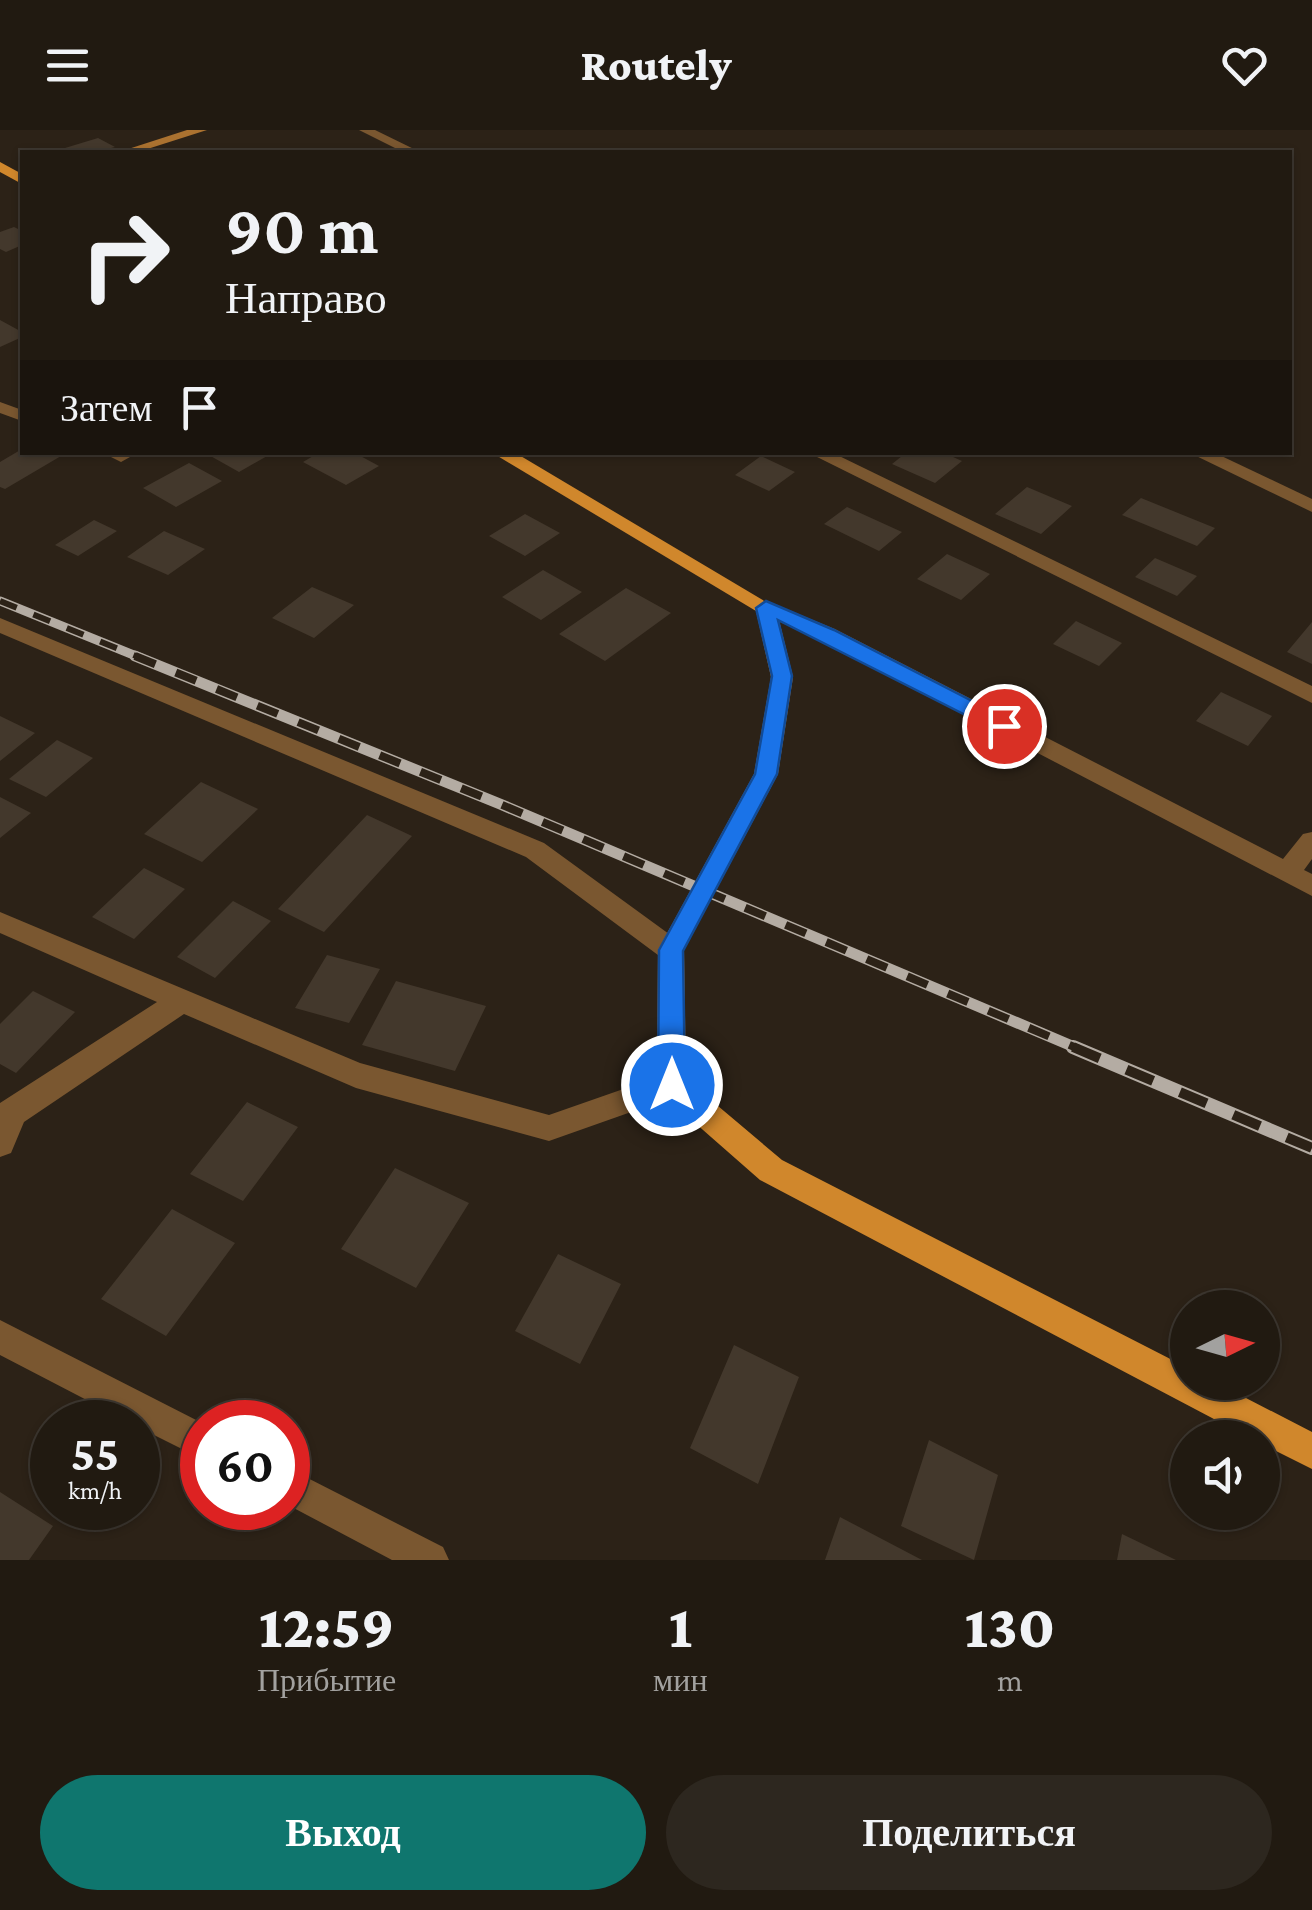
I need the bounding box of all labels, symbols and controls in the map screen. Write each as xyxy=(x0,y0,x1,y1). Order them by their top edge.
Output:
icon: menu xyxy=(40,38,95,93)
icon: heart xyxy=(1217,38,1272,93)
text: Routely xyxy=(580,40,732,90)
icon: right xyxy=(60,190,190,320)
text: 90 m xyxy=(225,190,378,268)
text: Направо xyxy=(225,273,387,323)
icon: arrive xyxy=(172,380,227,435)
text: Затем xyxy=(60,387,152,429)
pin xyxy=(962,684,1047,769)
icon: arrive xyxy=(977,699,1032,754)
position arrow xyxy=(620,1033,724,1137)
north arrow xyxy=(1170,1290,1280,1400)
map controls xyxy=(1170,1290,1280,1530)
speed limit sign: 60 xyxy=(180,1400,310,1530)
button: sound xyxy=(1170,1420,1280,1530)
text: 55 xyxy=(71,1425,119,1481)
text: km/h xyxy=(68,1477,122,1504)
text: 12:59 xyxy=(259,1593,394,1660)
text: 1 xyxy=(669,1593,692,1660)
text: 130 xyxy=(965,1593,1055,1660)
text: Прибытие xyxy=(257,1662,396,1698)
text: мин xyxy=(653,1662,708,1698)
text: m xyxy=(997,1662,1023,1698)
button: Выход xyxy=(40,1775,646,1890)
button: Поделиться xyxy=(666,1775,1272,1890)

